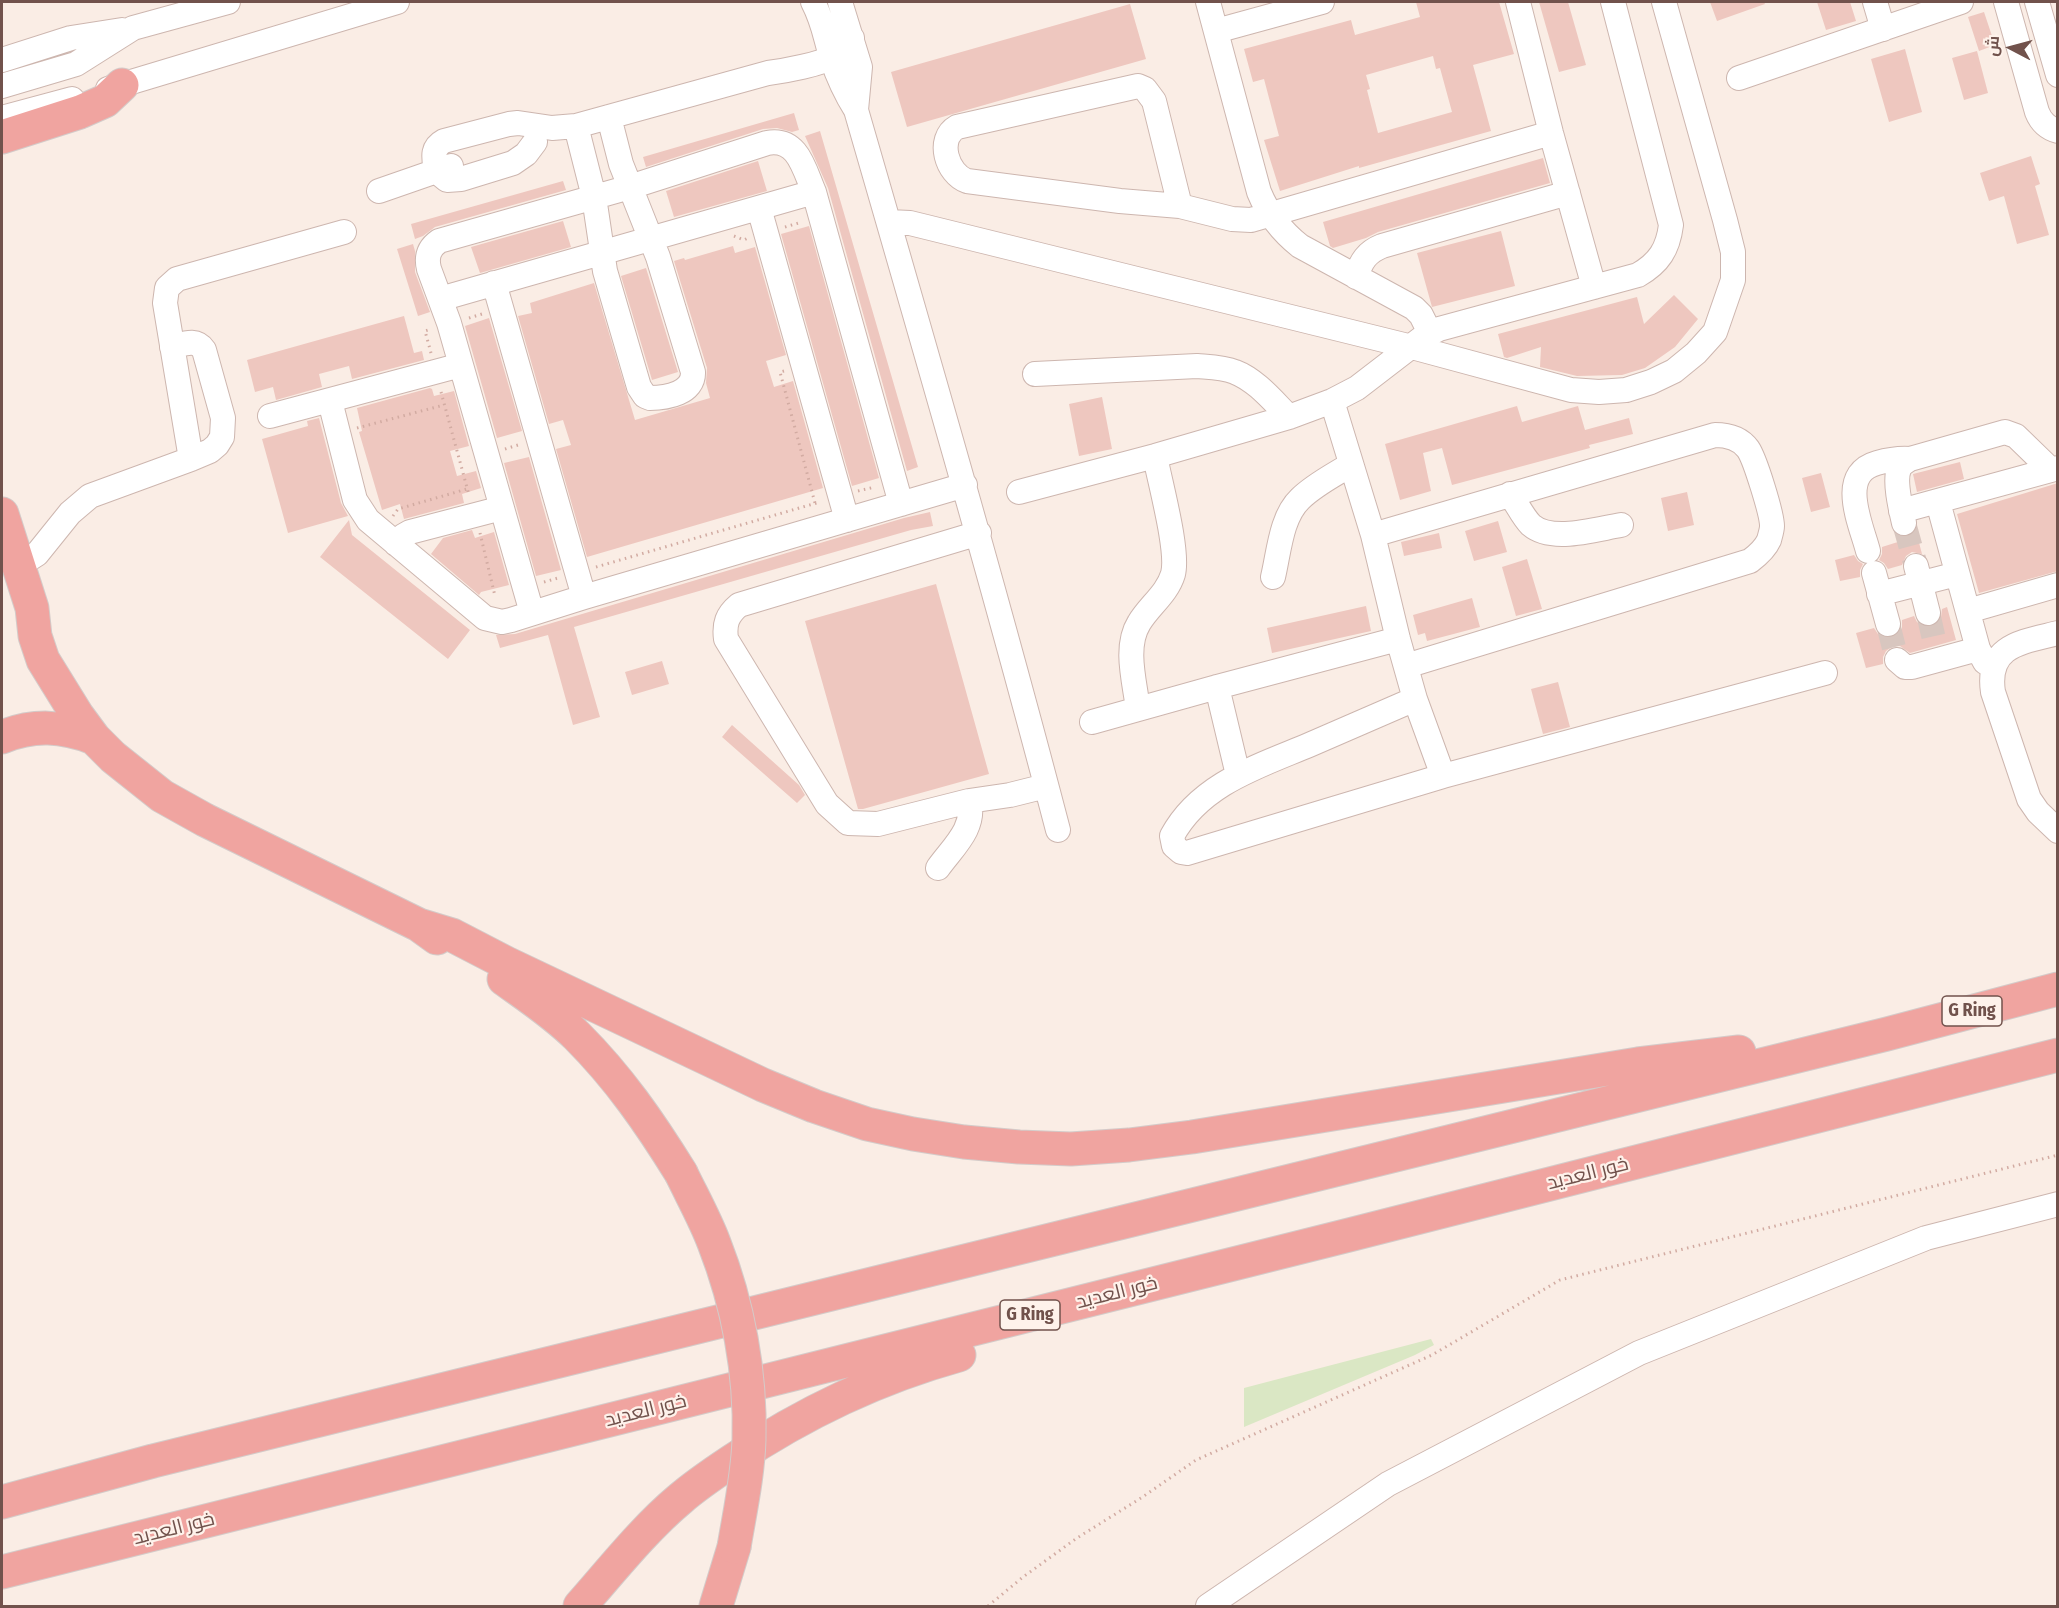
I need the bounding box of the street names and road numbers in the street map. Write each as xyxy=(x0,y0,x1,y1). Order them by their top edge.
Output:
road number: G Ring xyxy=(1942,996,2002,1026)
street label: خور العديد xyxy=(1545,1152,1631,1196)
street label: خور العديد xyxy=(1074,1271,1160,1315)
road number: G Ring xyxy=(1000,1300,1060,1330)
street label: خور العديد xyxy=(603,1389,689,1433)
street label: خور العديد xyxy=(131,1507,217,1551)

